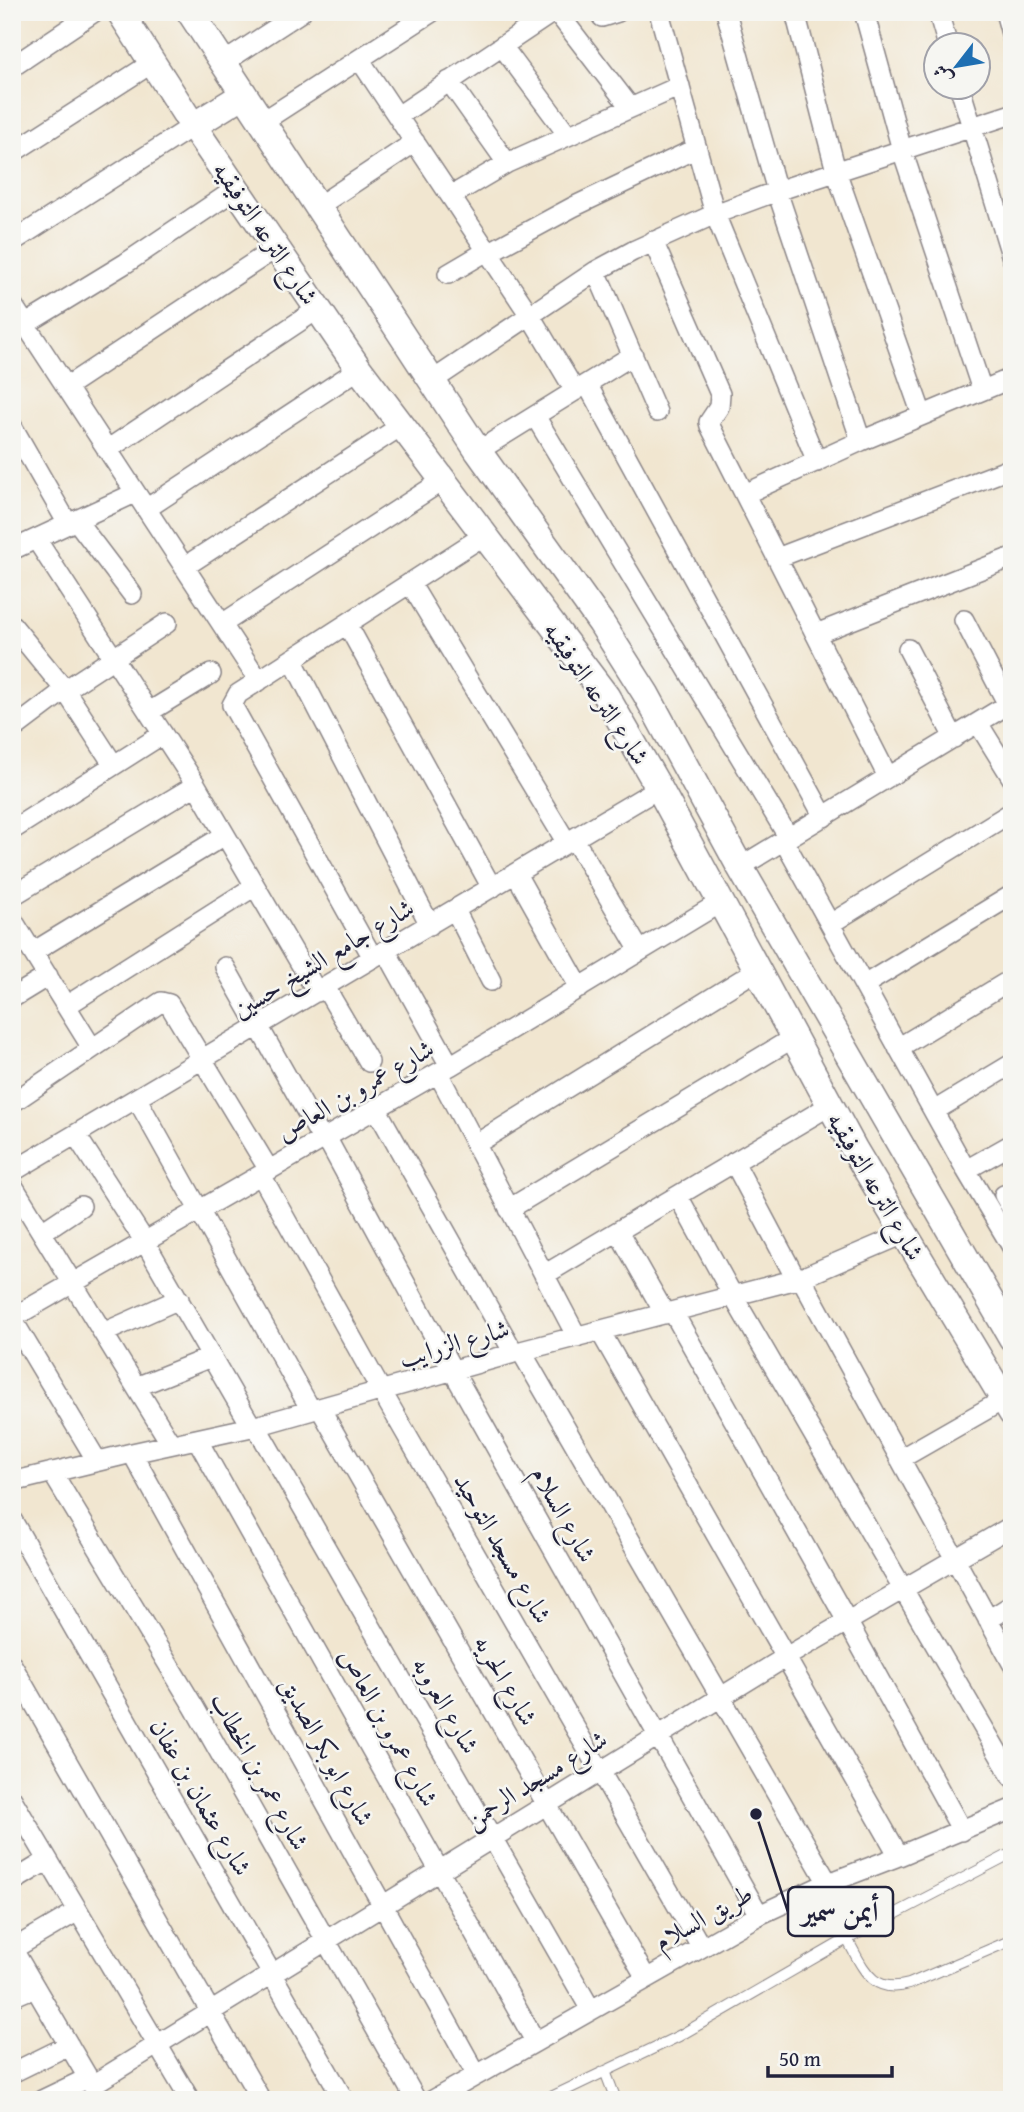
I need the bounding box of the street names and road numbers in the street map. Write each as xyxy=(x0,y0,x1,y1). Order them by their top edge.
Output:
street label: شارع الترعه التوفيقيه xyxy=(201,153,329,314)
street label: شارع الترعه التوفيقيه xyxy=(532,613,660,774)
street label: شارع جامع الشيخ حسين xyxy=(224,888,424,1032)
street label: شارع عمرو بن العاص xyxy=(269,1029,442,1153)
street label: شارع الترعه التوفيقيه xyxy=(815,1104,935,1269)
street label: شارع الزرايب xyxy=(394,1308,515,1380)
street label: شارع السلام xyxy=(518,1458,607,1571)
street label: شارع مسجد التوحيد xyxy=(442,1465,563,1632)
street label: شارع الحريه xyxy=(462,1627,548,1734)
street label: شارع عمرو بن العاص xyxy=(327,1640,449,1815)
street label: شارع العروبه xyxy=(400,1649,490,1762)
street label: شارع ابو بكر الصديق xyxy=(268,1669,385,1834)
street label: شارع عمر بن الخطاب xyxy=(198,1685,320,1858)
street label: شارع عثمان بن عفان xyxy=(138,1711,262,1884)
street label: شارع مسجد الرحمن xyxy=(457,1719,616,1840)
street label: طريق السلام xyxy=(646,1873,761,1963)

